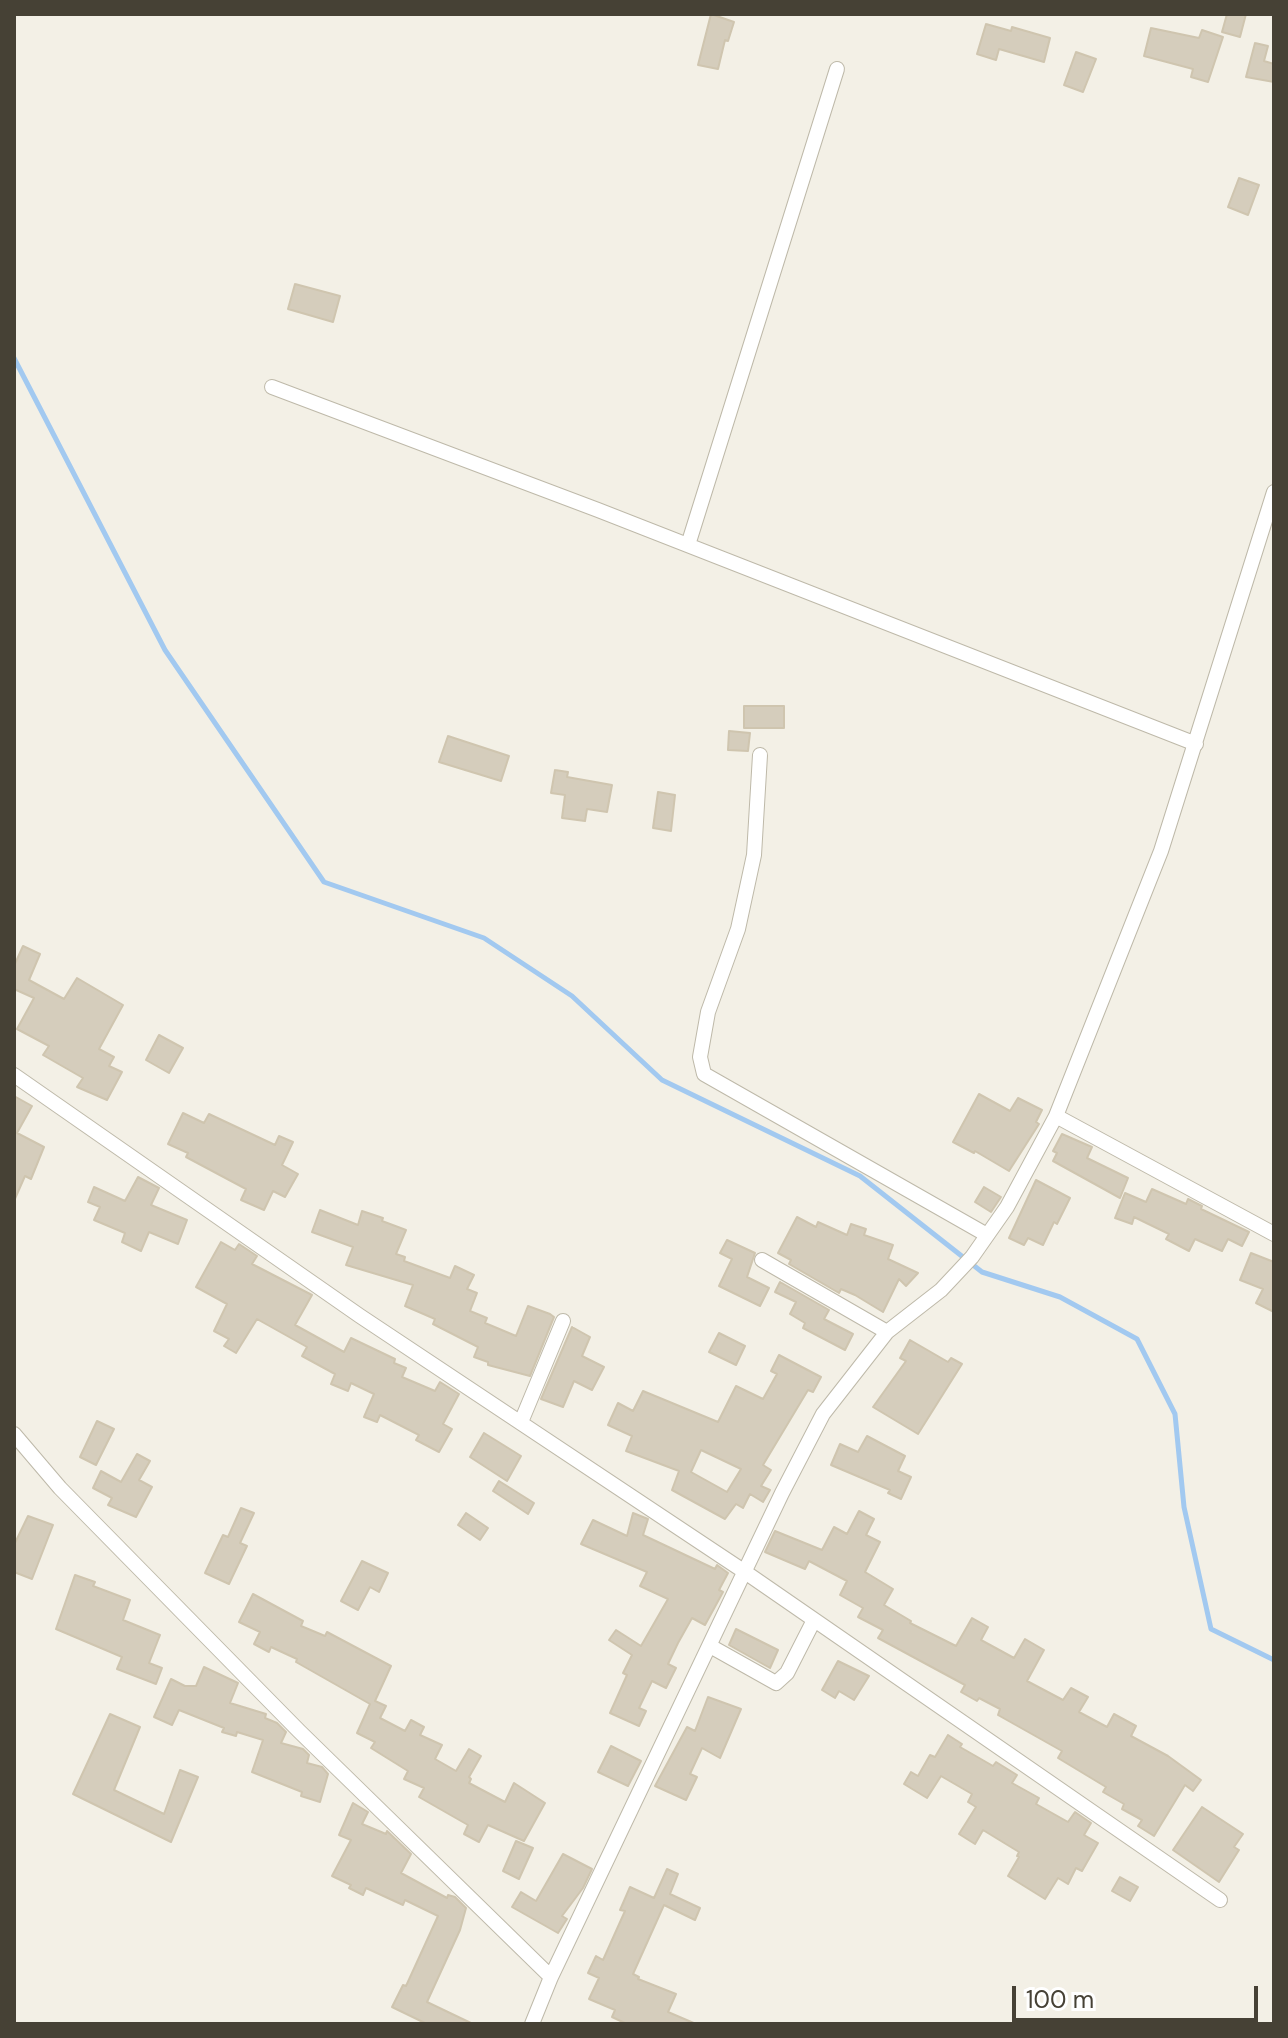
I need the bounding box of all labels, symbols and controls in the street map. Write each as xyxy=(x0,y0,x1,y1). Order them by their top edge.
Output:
scale bar xyxy=(1016,1970,1262,2020)
text: 100 m xyxy=(1026,1984,1094,2015)

